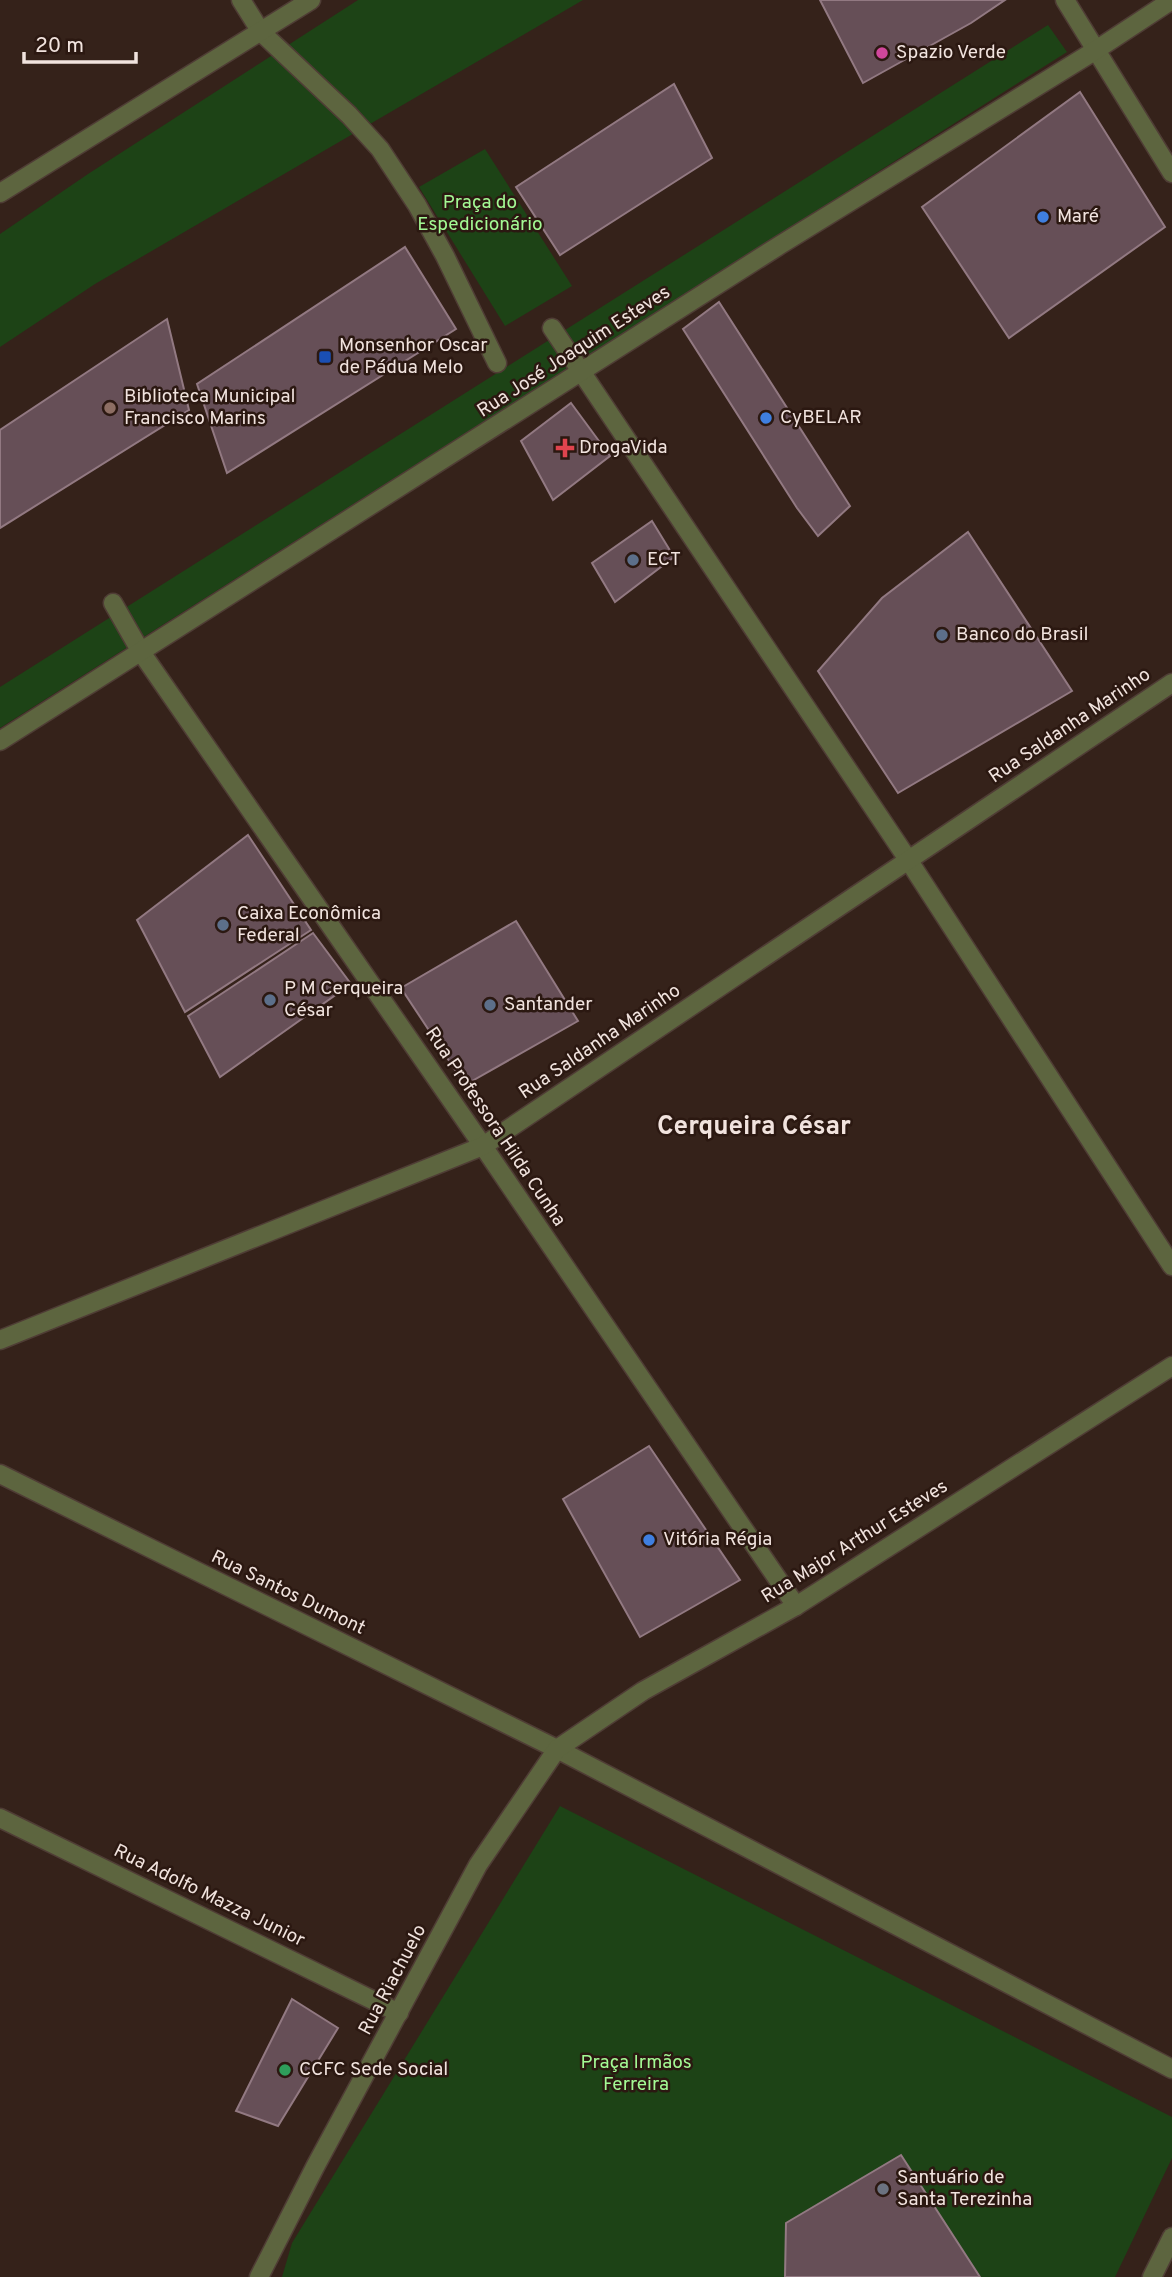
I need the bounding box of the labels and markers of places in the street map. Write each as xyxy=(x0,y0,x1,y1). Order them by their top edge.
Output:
place label: Spazio Verde xyxy=(896,41,1006,65)
marker: Spazio Verde xyxy=(874,45,890,61)
place label: Maré xyxy=(1057,205,1099,229)
marker: Maré xyxy=(1035,209,1051,225)
place label: Monsenhor Oscar de Pádua Melo xyxy=(339,334,488,380)
marker: Monsenhor Oscar de Pádua Melo xyxy=(317,349,333,365)
place label: Biblioteca Municipal Francisco Marins xyxy=(124,385,295,431)
marker: Biblioteca Municipal Francisco Marins xyxy=(102,400,118,416)
place label: CyBELAR xyxy=(780,406,862,430)
marker: CyBELAR xyxy=(758,410,774,426)
place label: DrogaVida xyxy=(579,436,667,460)
marker: DrogaVida xyxy=(557,440,573,456)
place label: ECT xyxy=(647,548,681,572)
marker: ECT xyxy=(625,552,641,568)
place label: Banco do Brasil xyxy=(956,623,1089,647)
marker: Banco do Brasil xyxy=(934,627,950,643)
place label: Caixa Econômica Federal xyxy=(237,902,381,948)
marker: Caixa Econômica Federal xyxy=(215,917,231,933)
place label: P M Cerqueira César xyxy=(284,977,403,1023)
marker: P M Cerqueira César xyxy=(262,992,278,1008)
place label: Santander xyxy=(504,993,593,1017)
marker: Santander xyxy=(482,997,498,1013)
place label: Vitória Régia xyxy=(663,1528,772,1552)
marker: Vitória Régia xyxy=(641,1532,657,1548)
place label: CCFC Sede Social xyxy=(299,2058,448,2082)
marker: CCFC Sede Social xyxy=(277,2062,293,2078)
place label: Santuário de Santa Terezinha xyxy=(897,2166,1032,2212)
marker: Santuário de Santa Terezinha xyxy=(875,2181,891,2197)

